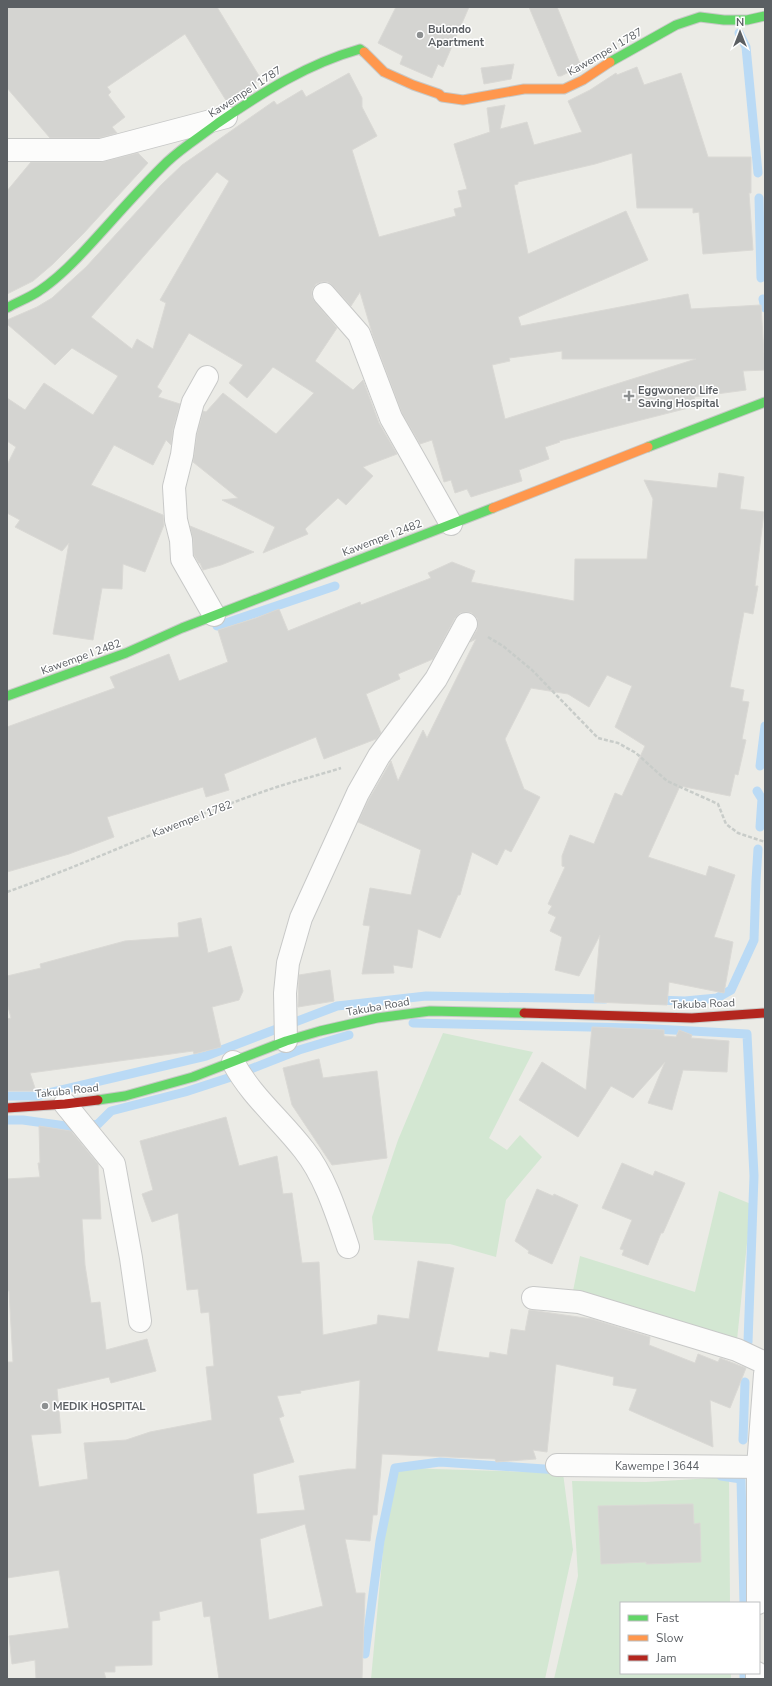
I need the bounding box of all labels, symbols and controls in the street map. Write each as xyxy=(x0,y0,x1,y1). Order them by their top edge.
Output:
north arrow xyxy=(720,12,760,52)
text: N xyxy=(736,15,744,30)
place label: Bulondo Apartment xyxy=(428,22,485,50)
street label: Kawempe I 1787 xyxy=(565,24,645,80)
marker: Bulondo Apartment xyxy=(415,30,425,40)
street label: Kawempe I 1787 xyxy=(206,63,284,121)
place label: Eggwonero Life Saving Hospital xyxy=(638,383,719,411)
marker: Eggwonero Life Saving Hospital xyxy=(623,390,635,402)
street label: Kawempe I 2482 xyxy=(340,516,424,560)
street label: Kawempe I 2482 xyxy=(39,636,123,678)
street label: Kawempe I 1782 xyxy=(150,797,234,841)
street label: Takuba Road xyxy=(345,994,411,1020)
street label: Takuba Road xyxy=(671,995,735,1013)
street label: Takuba Road xyxy=(34,1080,100,1102)
place label: MEDIK HOSPITAL xyxy=(53,1399,146,1414)
marker: MEDIK HOSPITAL xyxy=(40,1401,50,1411)
street label: Kawempe I 3644 xyxy=(615,1459,700,1474)
legend xyxy=(620,1602,760,1674)
text: Fast xyxy=(656,1610,679,1626)
text: Slow xyxy=(656,1630,684,1646)
text: Jam xyxy=(655,1650,677,1666)

